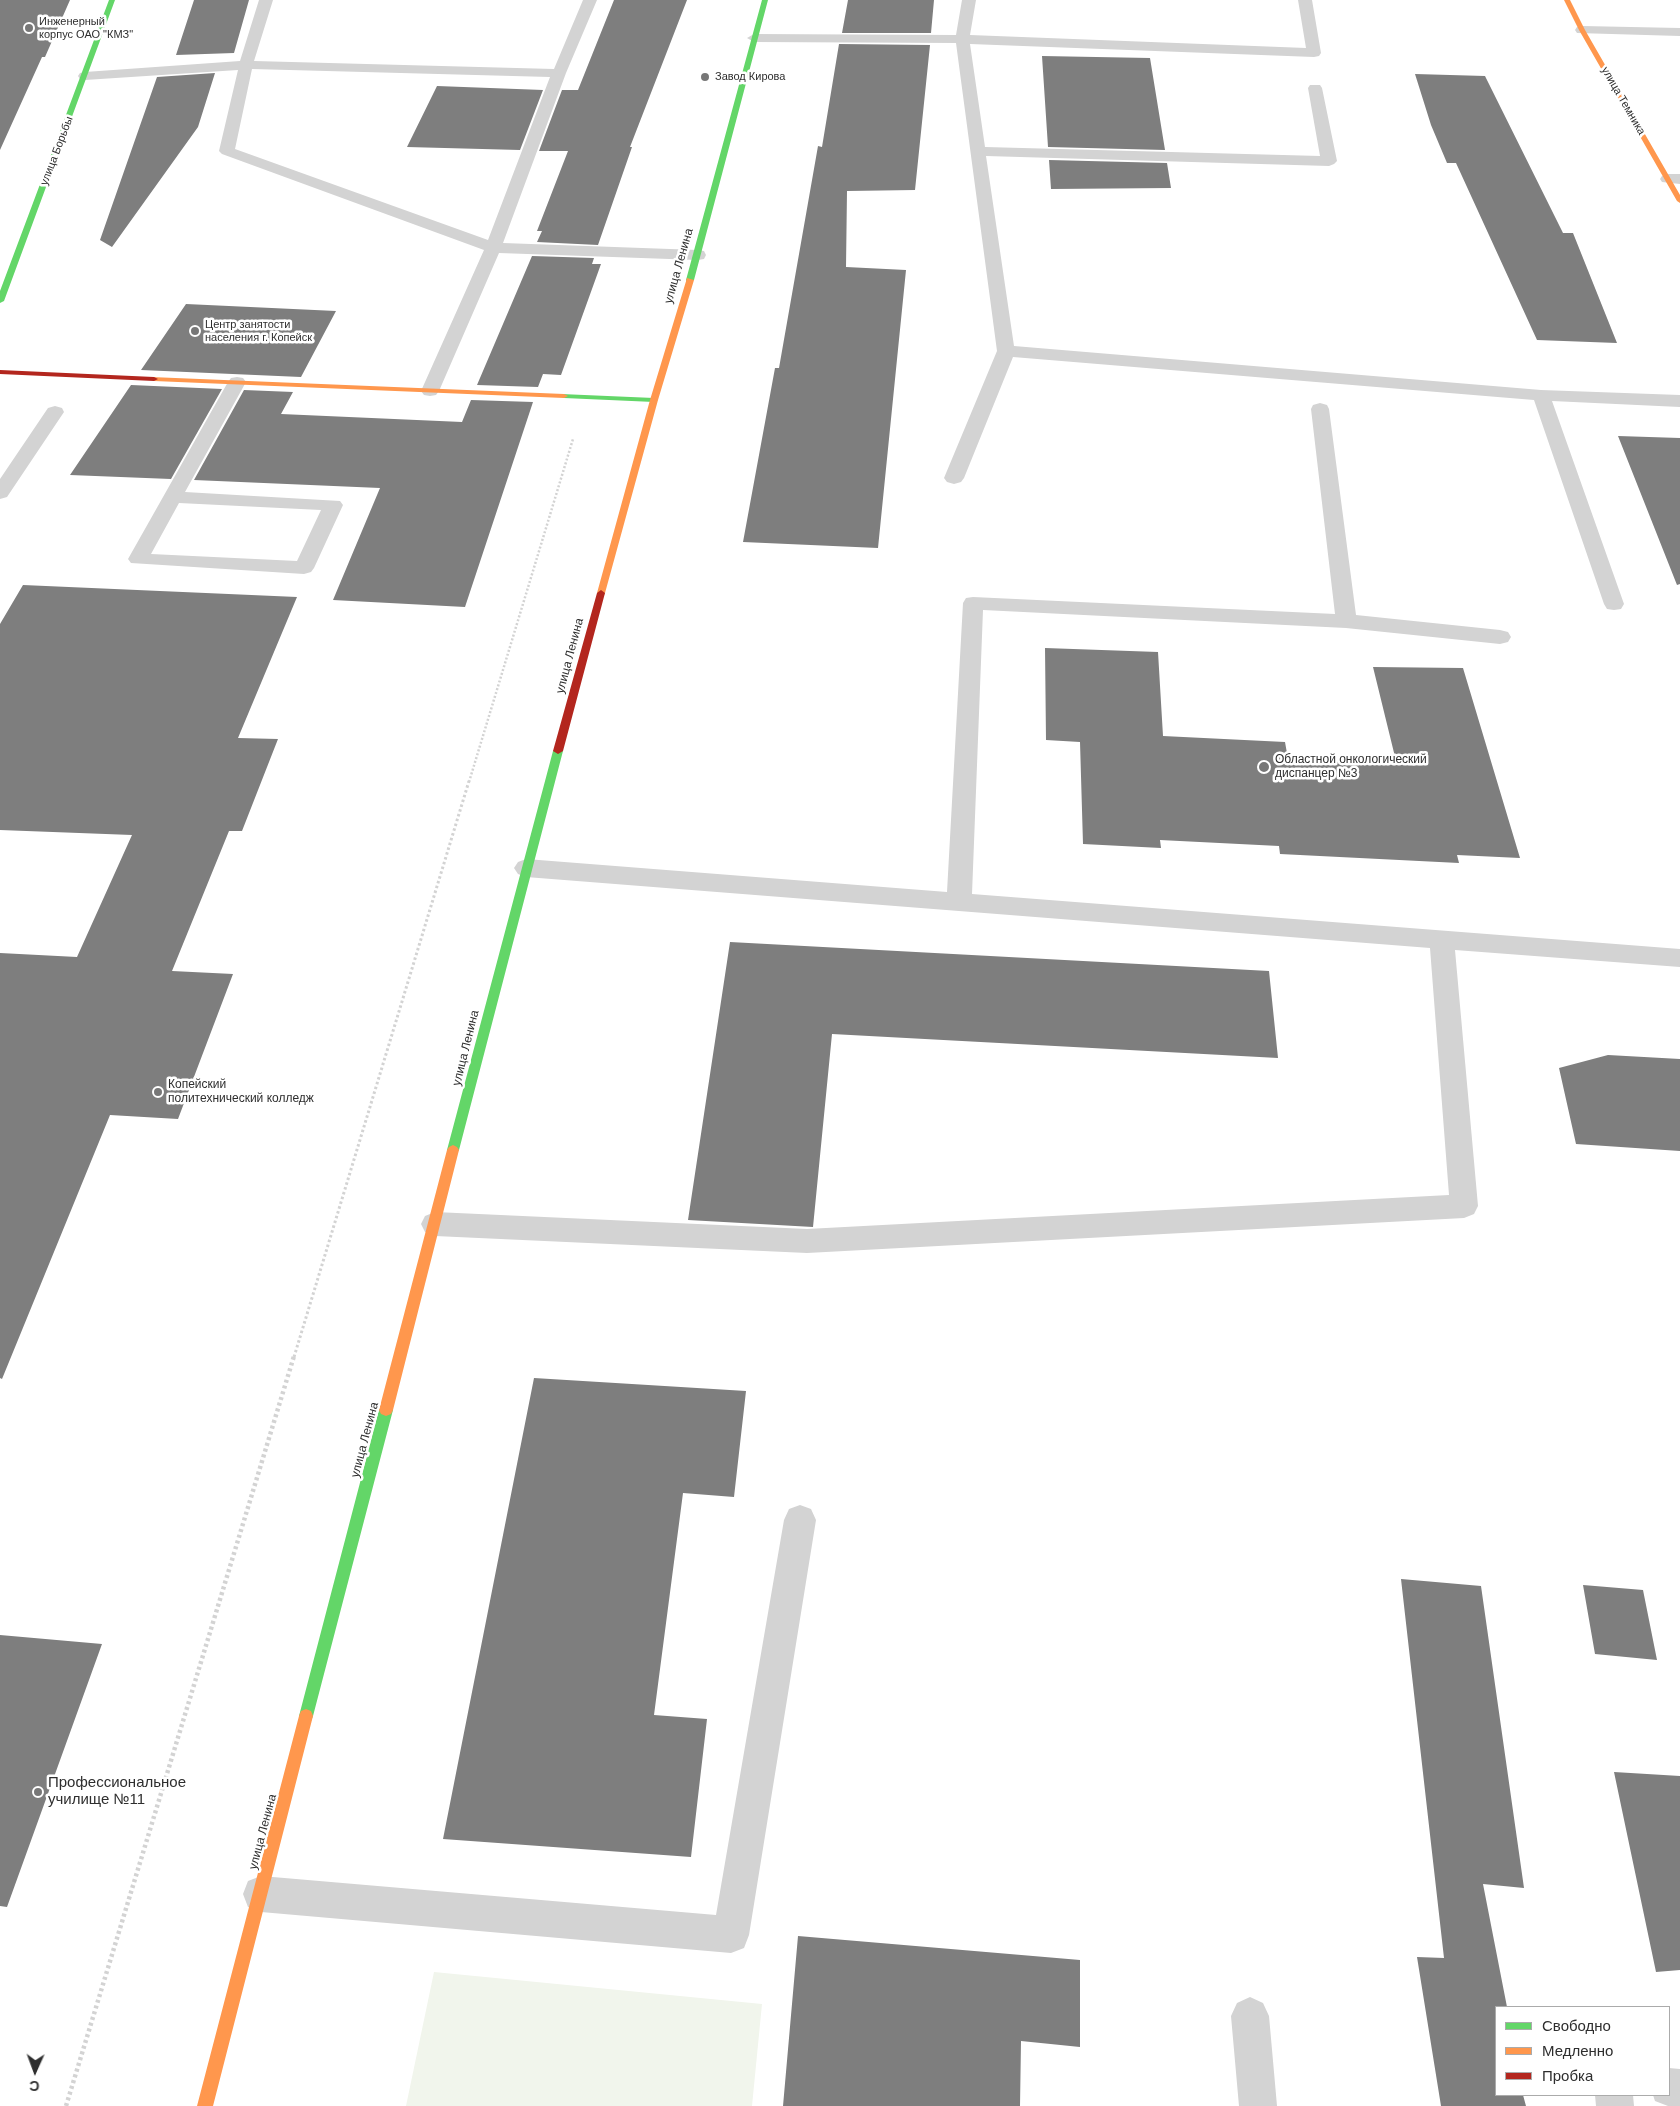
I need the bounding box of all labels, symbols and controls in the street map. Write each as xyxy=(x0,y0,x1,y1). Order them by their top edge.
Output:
place label: Инженерный корпус ОАО "КМЗ" xyxy=(39,15,133,41)
marker: Инженерный корпус ОАО "КМЗ" xyxy=(23,22,35,34)
street label: улица Темника xyxy=(1598,65,1648,137)
place label: Завод Кирова xyxy=(715,70,785,84)
marker: Завод Кирова xyxy=(699,71,711,83)
street label: улица Борьбы xyxy=(38,115,76,187)
street label: улица Ленина xyxy=(661,227,697,305)
place label: Центр занятости населения г. Копейск xyxy=(205,318,312,344)
marker: Центр занятости населения г. Копейск xyxy=(189,325,201,337)
street label: улица Ленина xyxy=(553,617,587,695)
place label: Областной онкологический диспанцер №3 xyxy=(1275,753,1427,781)
marker: Областной онкологический диспанцер №3 xyxy=(1257,760,1271,774)
street label: улица Ленина xyxy=(450,1009,482,1087)
place label: Копейский политехнический колледж xyxy=(168,1078,314,1106)
marker: Копейский политехнический колледж xyxy=(152,1086,164,1098)
street label: улица Ленина xyxy=(348,1401,382,1479)
place label: Профессиональное училище №11 xyxy=(48,1774,186,1809)
marker: Профессиональное училище №11 xyxy=(32,1786,44,1798)
street label: улица Ленина xyxy=(246,1793,280,1871)
legend xyxy=(1495,2006,1670,2096)
text: Свободно xyxy=(1542,2017,1611,2034)
text: Медленно xyxy=(1542,2042,1613,2059)
north arrow xyxy=(10,2046,60,2096)
text: Пробка xyxy=(1542,2067,1593,2084)
text: С xyxy=(29,2078,40,2094)

